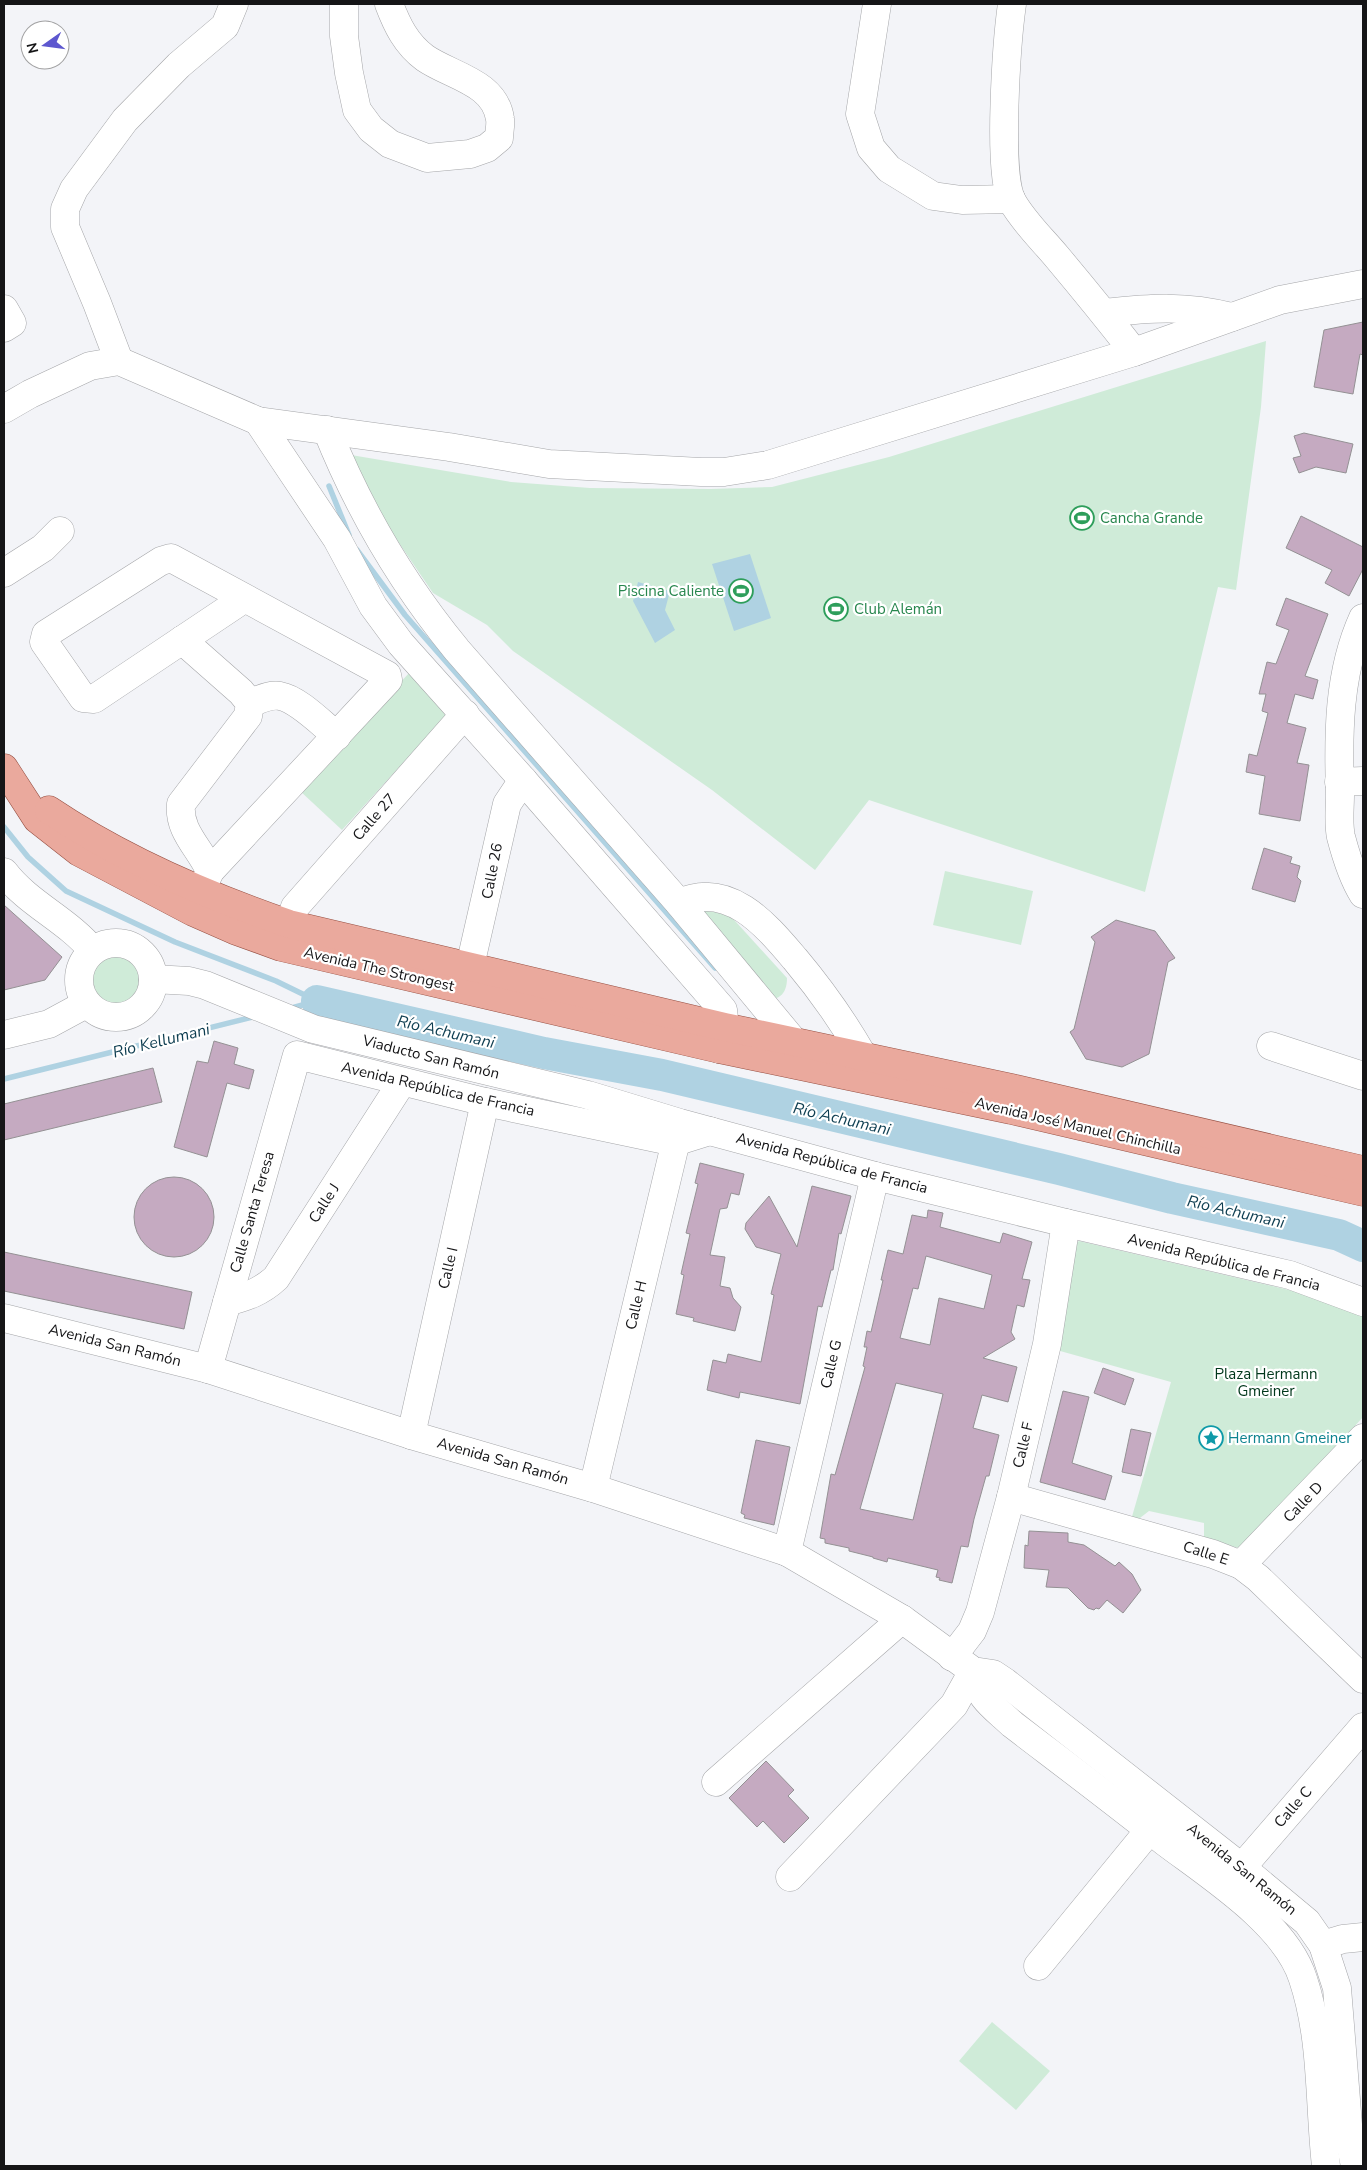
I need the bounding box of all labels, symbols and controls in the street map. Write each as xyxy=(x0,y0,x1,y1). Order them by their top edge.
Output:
north arrow xyxy=(20,20,70,70)
text: N xyxy=(22,41,43,55)
sports icon: Cancha Grande xyxy=(1069,505,1095,531)
place label: Cancha Grande xyxy=(1100,508,1203,528)
sports icon: Piscina Caliente xyxy=(728,578,754,604)
place label: Piscina Caliente xyxy=(618,581,724,601)
sports icon: Club Alemán xyxy=(823,596,849,622)
place label: Club Alemán xyxy=(854,599,942,619)
street label: Calle 27 xyxy=(348,789,400,845)
street label: Calle 26 xyxy=(477,841,507,901)
street label: Avenida The Strongest xyxy=(302,942,457,996)
water label: Río Achumani xyxy=(395,1010,497,1054)
water label: Río Kellumani xyxy=(110,1018,212,1064)
street label: Viaducto San Ramón xyxy=(359,1030,502,1084)
street label: Avenida República de Francia xyxy=(339,1057,537,1121)
street label: Avenida José Manuel Chinchilla xyxy=(973,1092,1183,1160)
water label: Río Achumani xyxy=(791,1097,893,1141)
street label: Avenida República de Francia xyxy=(734,1128,930,1198)
street label: Calle Santa Teresa xyxy=(225,1149,279,1275)
street label: Calle J xyxy=(304,1179,344,1227)
water label: Río Achumani xyxy=(1185,1190,1287,1234)
street label: Avenida República de Francia xyxy=(1126,1228,1322,1296)
street label: Calle I xyxy=(434,1245,462,1291)
street label: Calle H xyxy=(621,1278,651,1332)
street label: Avenida San Ramón xyxy=(47,1319,183,1371)
street label: Calle G xyxy=(816,1338,846,1390)
park label: Plaza Hermann Gmeiner xyxy=(1214,1364,1318,1401)
street label: Calle F xyxy=(1008,1420,1038,1470)
place icon: Hermann Gmeiner xyxy=(1198,1425,1224,1451)
place label: Hermann Gmeiner xyxy=(1228,1428,1352,1448)
street label: Avenida San Ramón xyxy=(435,1433,571,1489)
street label: Calle D xyxy=(1279,1477,1327,1527)
street label: Calle E xyxy=(1180,1536,1232,1570)
street label: Calle C xyxy=(1270,1782,1316,1832)
street label: Avenida San Ramón xyxy=(1183,1818,1301,1920)

